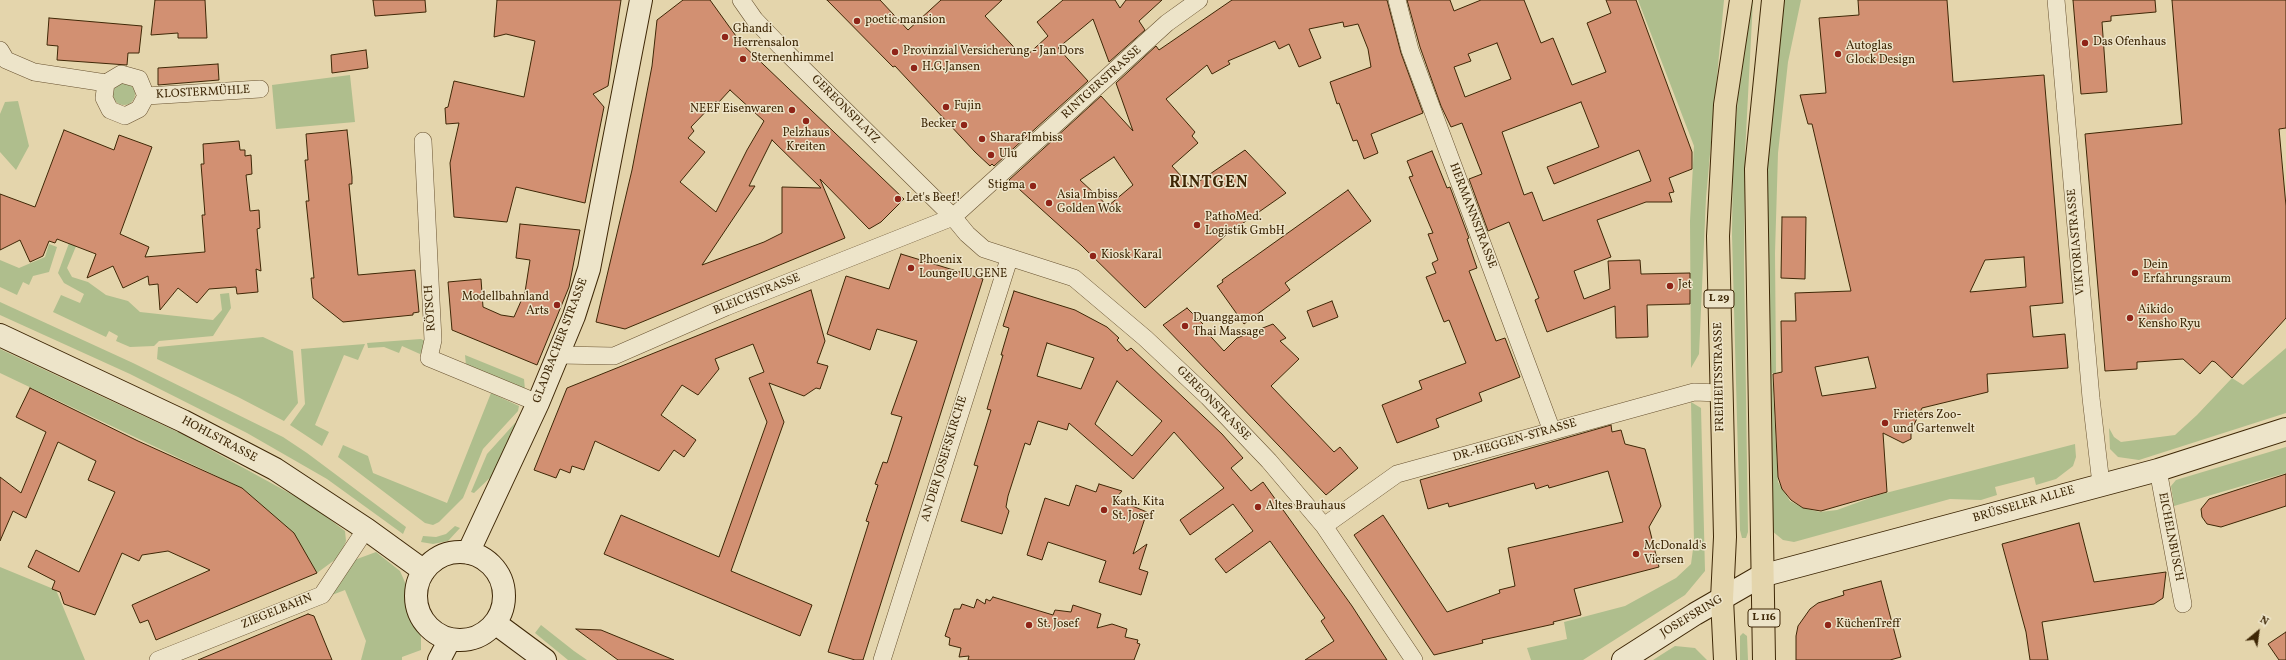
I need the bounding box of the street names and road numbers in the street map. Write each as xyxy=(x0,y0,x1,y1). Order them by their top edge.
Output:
street label: RINTGERSTRASSE xyxy=(1059,43,1145,123)
street label: GEREONSPLATZ xyxy=(808,73,882,147)
street label: KLOSTERMÜHLE xyxy=(156,83,250,103)
street label: HERMANNSTRASSE xyxy=(1445,161,1499,271)
street label: VIKTORIASTRASSE xyxy=(2065,188,2089,296)
street label: BLEICHSTRASSE xyxy=(711,271,803,319)
street label: GLADBACHER STRASSE xyxy=(531,276,591,406)
street label: RÖTSCH xyxy=(422,284,440,332)
road number: L 29 xyxy=(1704,290,1734,308)
street label: FREIHEITSSTRASSE xyxy=(1712,322,1728,432)
street label: GEREONSTRASSE xyxy=(1173,364,1253,444)
street label: AN DER JOSEFSKIRCHE xyxy=(919,394,971,524)
street label: HOHLSTRASSE xyxy=(179,414,259,466)
street label: DR.-HEGGEN-STRASSE xyxy=(1451,416,1579,466)
street label: BRÜSSELER ALLEE xyxy=(1972,484,2076,526)
street label: EICHELNBUSCH xyxy=(2154,491,2186,583)
street label: ZIEGELBAHN xyxy=(239,591,315,633)
street label: JOSEFSRING xyxy=(1658,593,1726,641)
road number: L 116 xyxy=(1748,609,1780,627)

